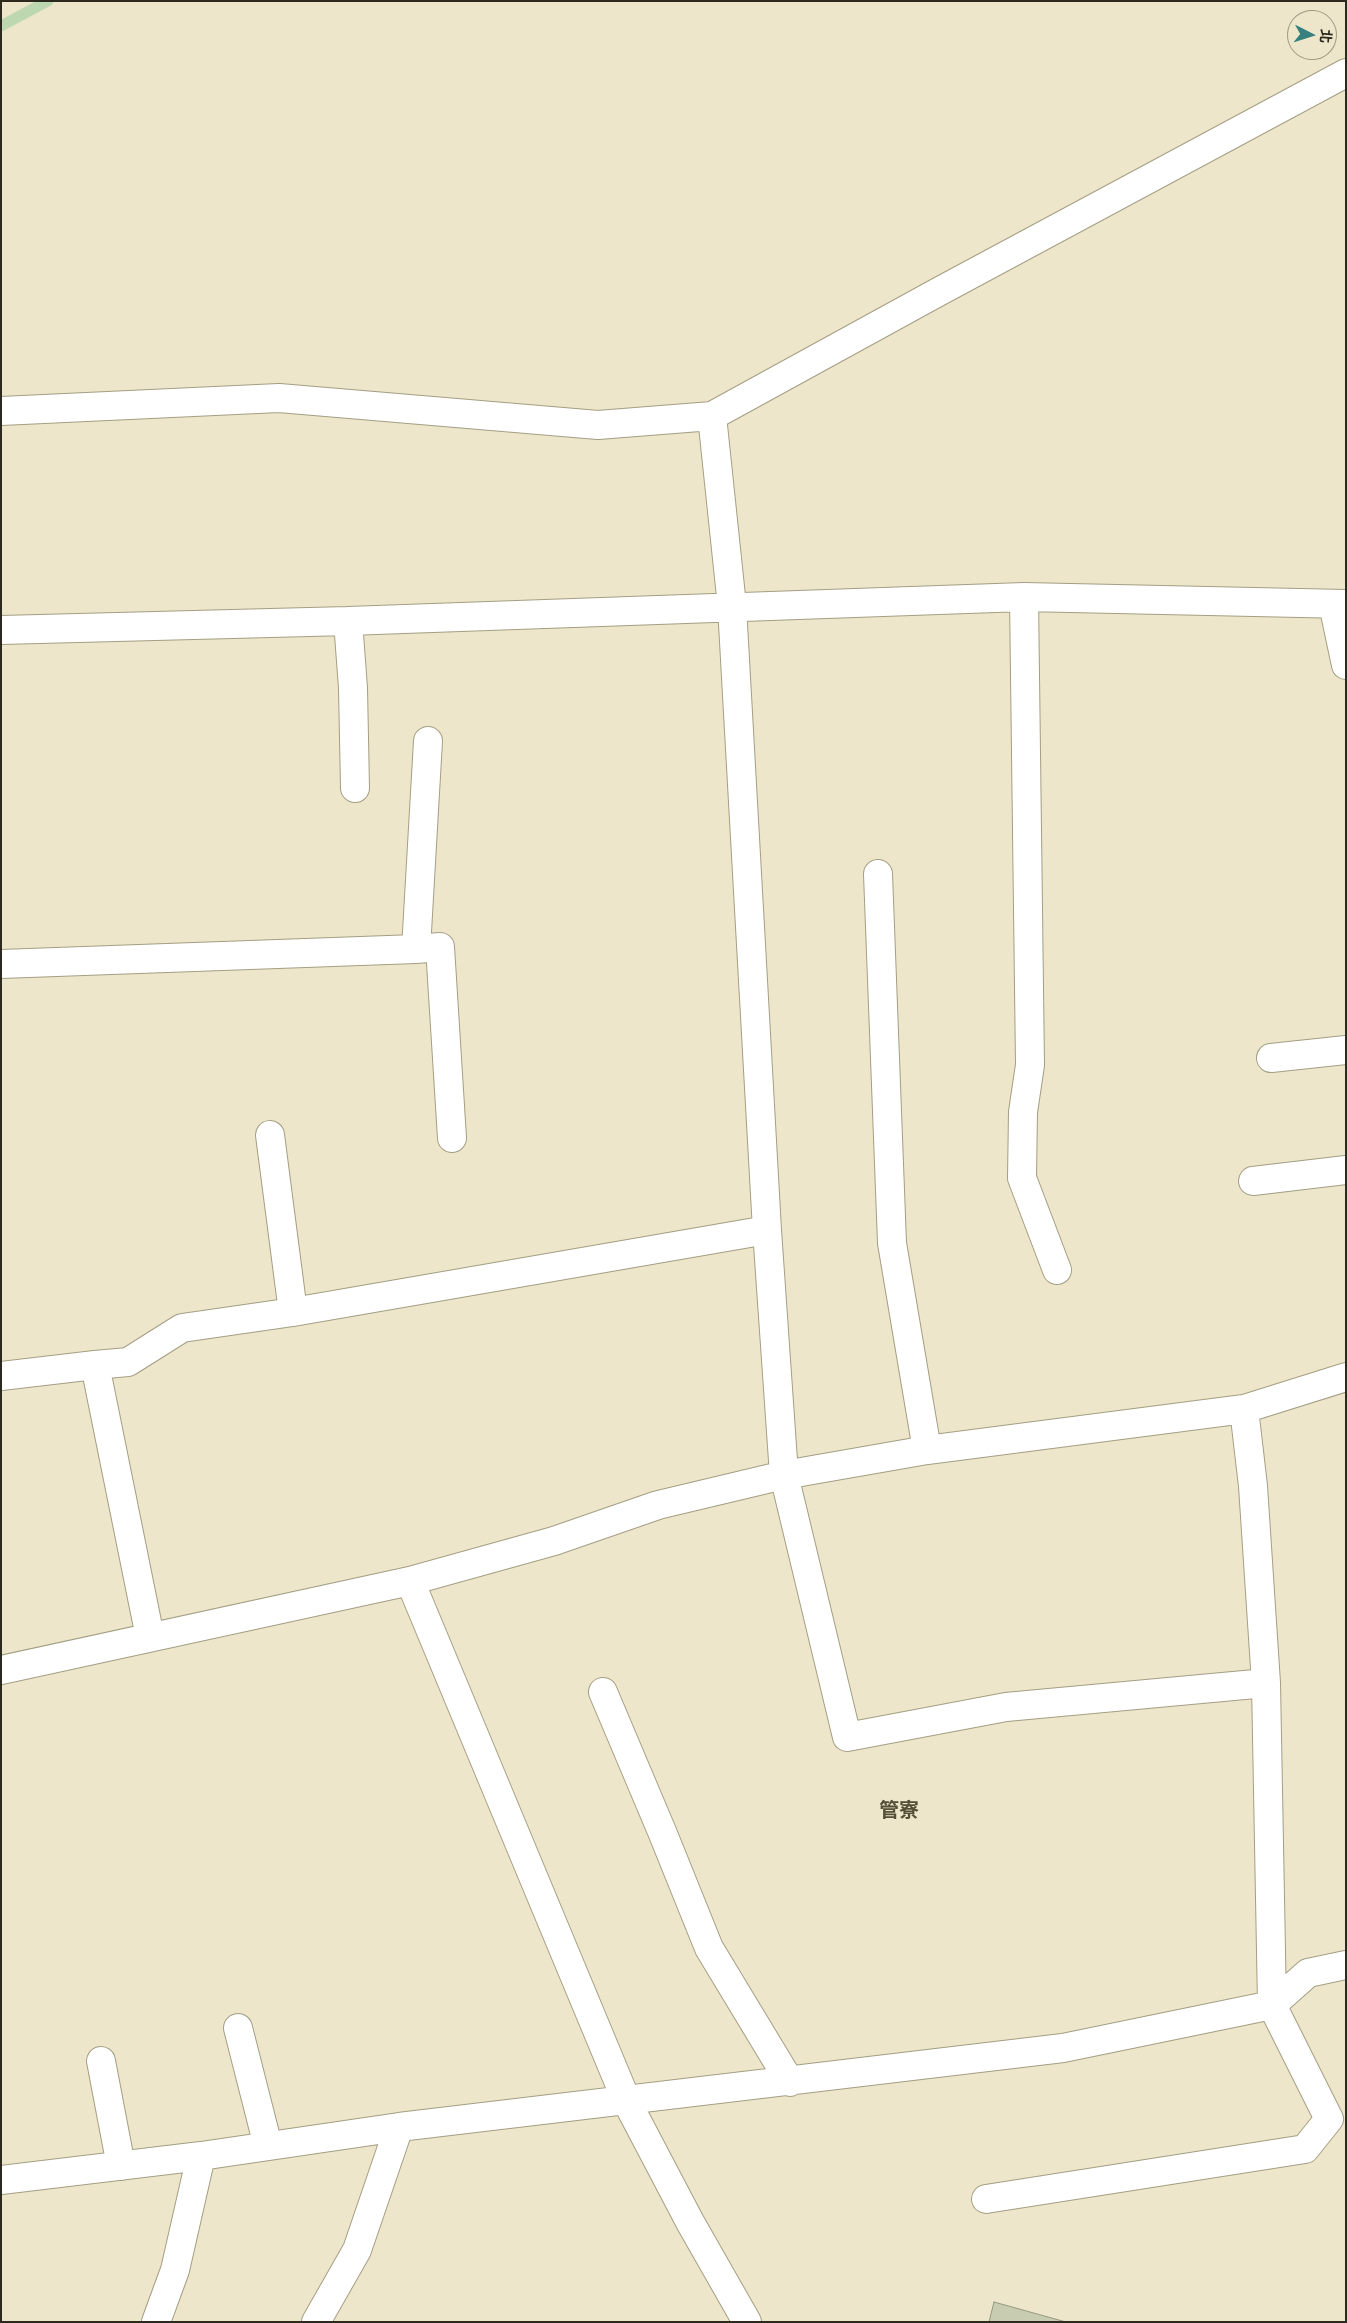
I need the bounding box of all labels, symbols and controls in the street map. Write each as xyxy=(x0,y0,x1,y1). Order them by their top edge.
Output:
north arrow xyxy=(1287,10,1337,60)
text: 北 xyxy=(1317,29,1335,44)
district label: 管寮 xyxy=(879,1800,919,1824)

